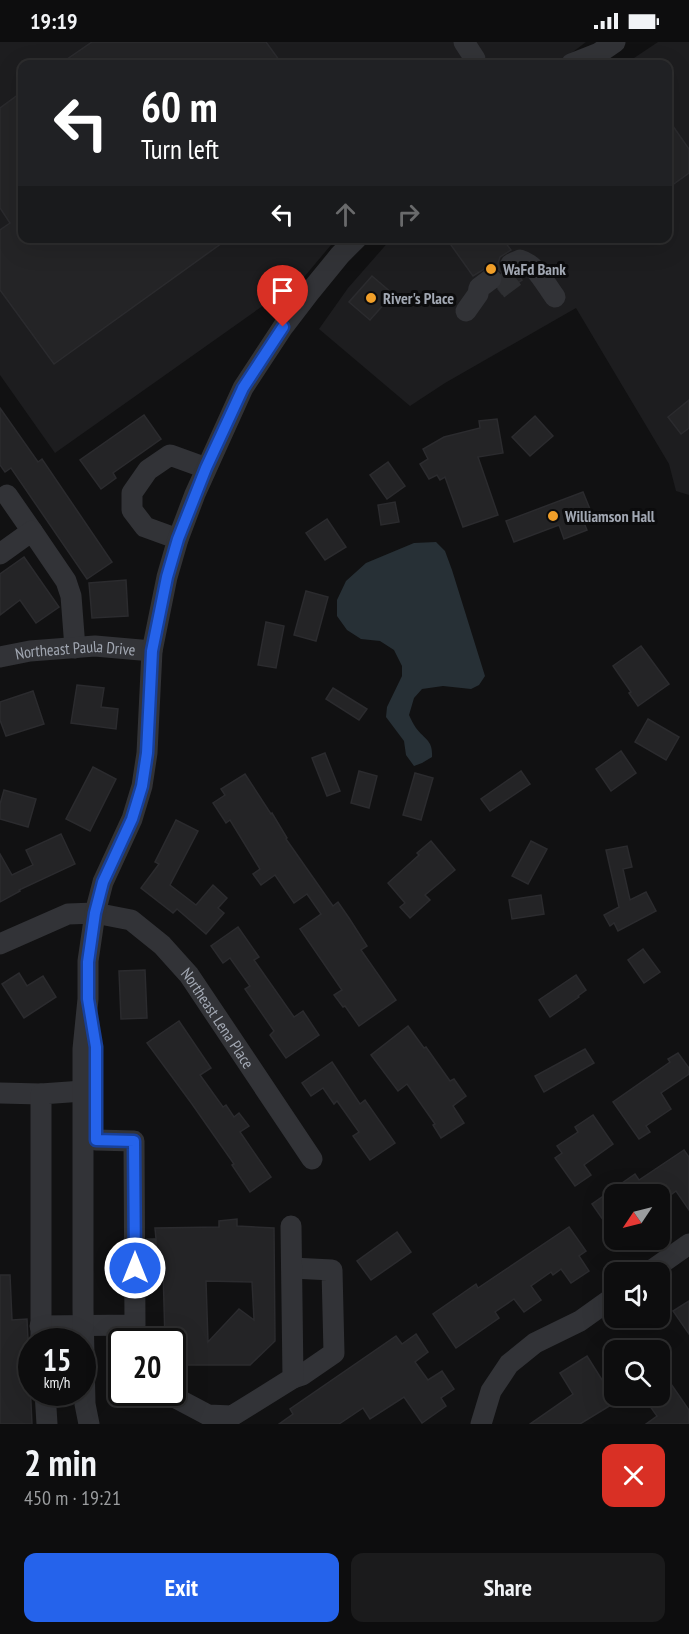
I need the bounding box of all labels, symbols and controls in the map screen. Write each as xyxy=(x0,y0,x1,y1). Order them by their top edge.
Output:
text: 19:19 xyxy=(30,7,78,35)
text: 60 m xyxy=(141,79,218,134)
icon: left xyxy=(42,84,120,162)
text: Turn left xyxy=(141,132,219,166)
icon: left xyxy=(266,198,299,231)
icon: ahead xyxy=(329,198,362,231)
icon: right xyxy=(392,198,425,231)
place label: WaFd Bank xyxy=(502,259,566,279)
marker: WaFd Bank xyxy=(484,262,498,276)
pin xyxy=(257,265,308,327)
icon: arrive xyxy=(266,274,299,307)
place label: River's Place xyxy=(383,288,454,308)
marker: River's Place xyxy=(364,291,378,305)
place label: Williamson Hall xyxy=(564,506,655,526)
marker: Williamson Hall xyxy=(546,509,560,523)
street label: Northeast Paula Drive xyxy=(13,636,136,664)
street label: Northeast Lena Place xyxy=(177,963,259,1072)
north arrow xyxy=(604,1184,670,1250)
map controls xyxy=(604,1184,670,1406)
position arrow xyxy=(103,1236,167,1300)
button: sound xyxy=(604,1262,670,1328)
speed limit sign: 20 xyxy=(108,1328,186,1406)
text: 15 xyxy=(43,1340,71,1379)
button: search xyxy=(604,1340,670,1406)
text: km/h xyxy=(44,1373,70,1392)
text: 2 min xyxy=(24,1439,97,1486)
button: close xyxy=(602,1444,665,1507)
text: 450 m · 19:21 xyxy=(24,1485,121,1511)
button: Exit xyxy=(24,1553,339,1622)
button: Share xyxy=(351,1553,665,1622)

